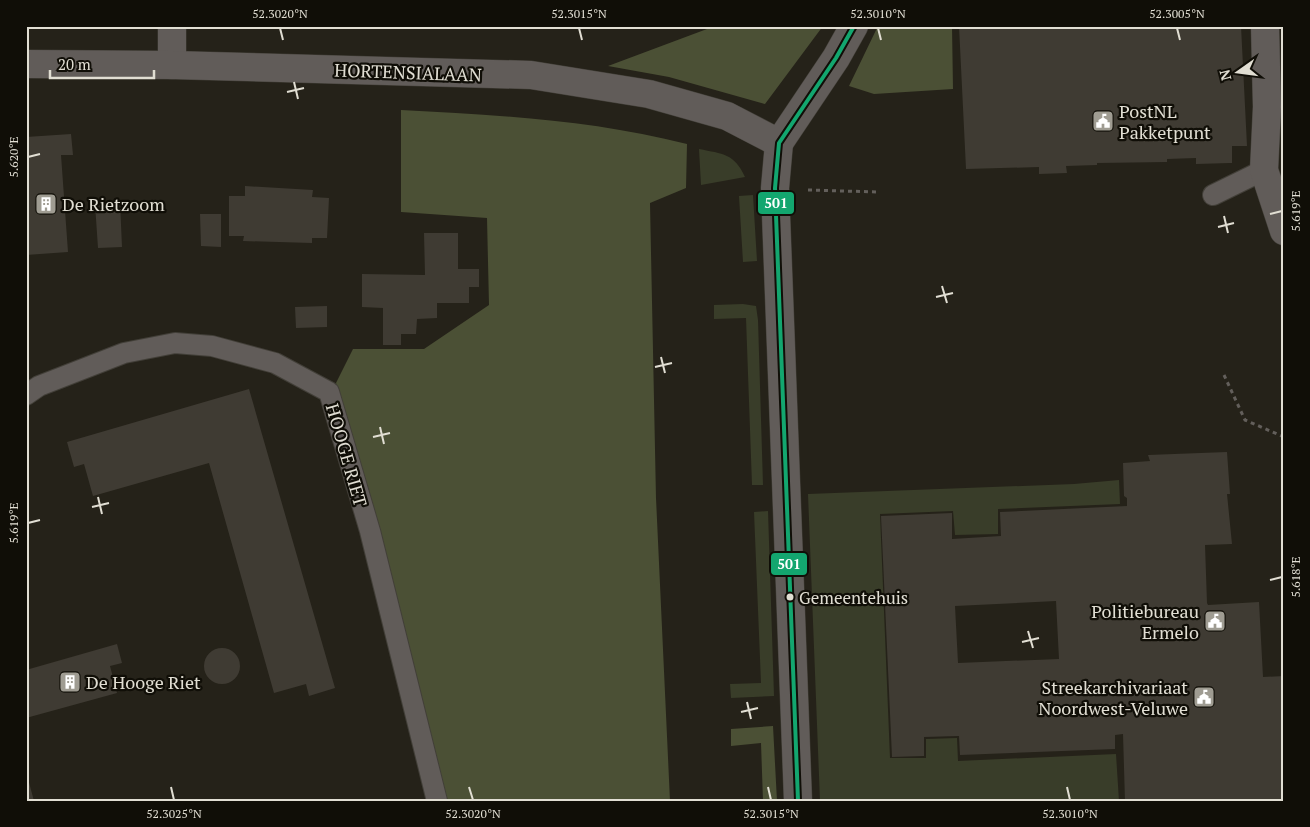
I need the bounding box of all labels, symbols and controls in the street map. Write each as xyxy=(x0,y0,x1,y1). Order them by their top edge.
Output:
text: 52.3020°N xyxy=(252,6,308,21)
text: 52.3015°N xyxy=(551,6,607,21)
text: 52.3010°N xyxy=(850,6,906,21)
text: 52.3005°N xyxy=(1149,6,1205,21)
scale bar xyxy=(50,48,154,80)
north arrow xyxy=(1212,48,1262,98)
text: 20 m xyxy=(58,54,91,74)
street label: HORTENSIALAAN xyxy=(334,57,482,87)
text: N xyxy=(1214,67,1235,83)
place label: PostNL Pakketpunt xyxy=(1119,99,1211,144)
public building icon: PostNL Pakketpunt xyxy=(1091,109,1115,133)
text: 5.620°E xyxy=(6,136,21,178)
text: 5.619°E xyxy=(1288,190,1303,232)
line badge: 501 xyxy=(757,191,795,215)
building icon: De Rietzoom xyxy=(34,192,58,216)
place label: De Rietzoom xyxy=(62,192,165,216)
text: 501 xyxy=(764,193,788,212)
street label: HOOGE RIET xyxy=(321,401,373,509)
text: 5.619°E xyxy=(6,502,21,544)
line badge: 501 xyxy=(770,552,808,576)
text: 501 xyxy=(777,554,801,573)
text: 5.618°E xyxy=(1288,556,1303,598)
place label: Gemeentehuis xyxy=(799,586,908,609)
marker: Gemeentehuis xyxy=(785,592,795,602)
place label: Politiebureau Ermelo xyxy=(1091,599,1199,644)
public building icon: Politiebureau Ermelo xyxy=(1203,609,1227,633)
building icon: De Hooge Riet xyxy=(58,670,82,694)
place label: De Hooge Riet xyxy=(86,670,201,694)
place label: Streekarchivariaat Noordwest-Veluwe xyxy=(1038,675,1188,720)
public building icon: Streekarchivariaat Noordwest-Veluwe xyxy=(1192,685,1216,709)
text: 52.3025°N xyxy=(146,806,202,821)
text: 52.3020°N xyxy=(445,806,501,821)
text: 52.3015°N xyxy=(743,806,799,821)
text: 52.3010°N xyxy=(1042,806,1098,821)

